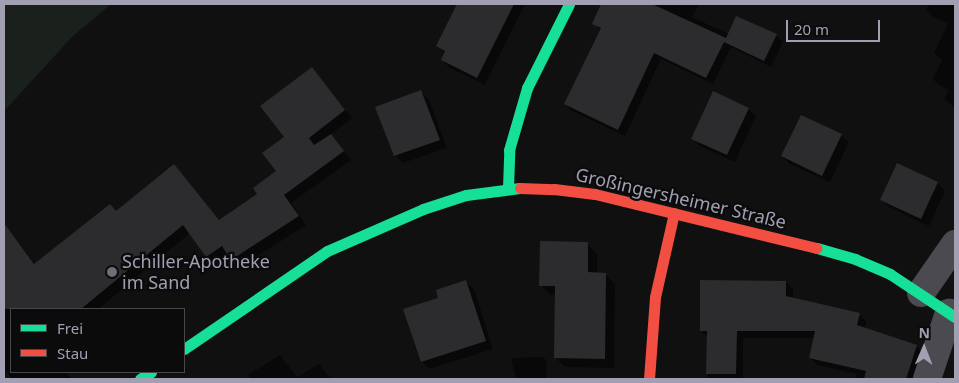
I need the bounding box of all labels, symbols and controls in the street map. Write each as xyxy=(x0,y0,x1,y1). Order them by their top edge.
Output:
scale bar xyxy=(789,10,883,42)
text: 20 m xyxy=(794,19,829,39)
street label: Großingersheimer Straße xyxy=(574,163,788,233)
place label: Schiller-Apotheke im Sand xyxy=(122,251,270,294)
marker: Schiller-Apotheke im Sand xyxy=(106,266,118,278)
legend xyxy=(10,308,185,373)
text: Frei xyxy=(57,318,83,338)
north arrow xyxy=(899,323,949,373)
text: N xyxy=(918,323,930,342)
text: Stau xyxy=(57,343,88,363)

